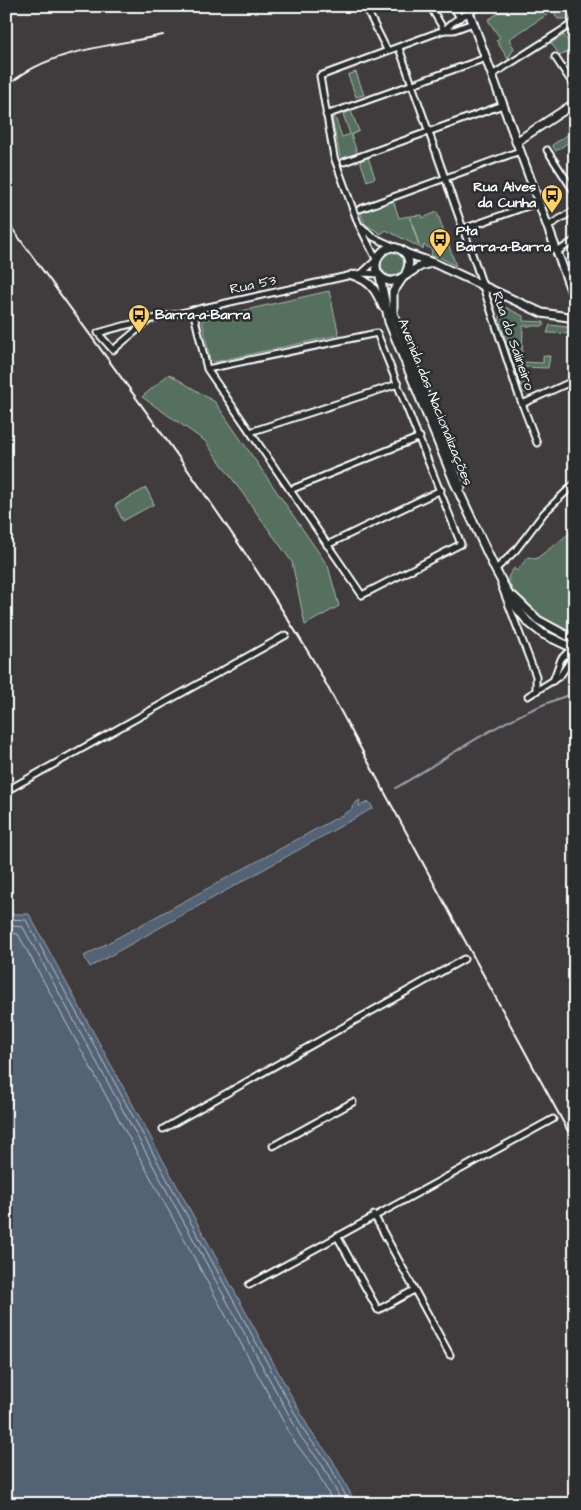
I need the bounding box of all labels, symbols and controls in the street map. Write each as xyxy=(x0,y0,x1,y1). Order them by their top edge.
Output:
place label: Rua Alves da Cunha xyxy=(473,177,537,213)
bus stop icon: Rua Alves da Cunha xyxy=(540,183,564,214)
place label: Pta Barra-a-Barra xyxy=(456,221,552,257)
bus stop icon: Pta Barra-a-Barra xyxy=(428,227,452,258)
street label: Rua 53 xyxy=(228,270,278,300)
street label: Rua do Salineiro xyxy=(487,289,539,393)
bus stop icon: Barra-a-Barra xyxy=(127,303,151,334)
place label: Barra-a-Barra xyxy=(155,305,251,325)
street label: Avenida das Nacionalizações xyxy=(392,316,478,488)

